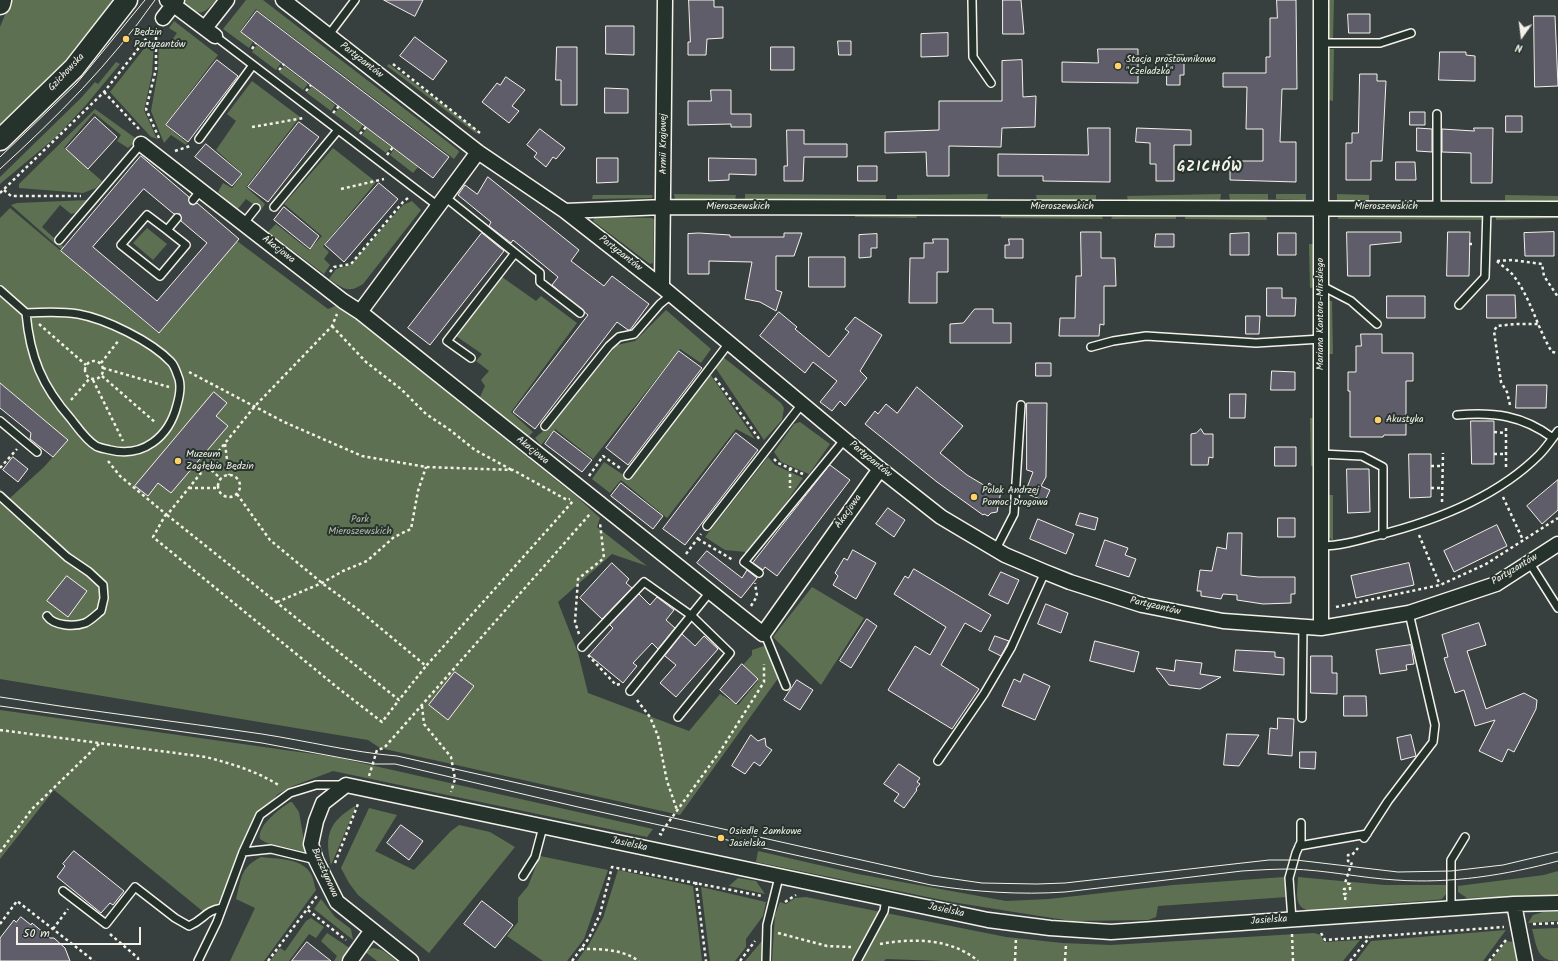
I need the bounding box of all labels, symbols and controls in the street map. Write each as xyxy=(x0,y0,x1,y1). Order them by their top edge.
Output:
north arrow xyxy=(1502,16,1542,56)
place label: Będzin Partyzantów xyxy=(134,27,186,50)
marker: Będzin Partyzantów xyxy=(121,34,131,44)
text: N xyxy=(1514,38,1525,57)
street label: Partyzantów xyxy=(337,40,385,82)
street label: Gzichowska xyxy=(46,52,88,94)
place label: Stacja prostownikowa "Czeladzka" xyxy=(1126,54,1216,78)
marker: Stacja prostownikowa "Czeladzka" xyxy=(1113,61,1123,71)
street label: Armii Krajowej xyxy=(658,114,670,174)
district label: GZICHÓW xyxy=(1177,161,1243,177)
street label: Mieroszewskich xyxy=(706,201,770,213)
street label: Mieroszewskich xyxy=(1030,201,1094,213)
street label: Mieroszewskich xyxy=(1354,201,1418,213)
street label: Akacjowa xyxy=(259,233,297,267)
street label: Partyzantów xyxy=(596,233,644,275)
street label: Mariana Kantora-Mirskiego xyxy=(1315,258,1327,370)
place label: Akustyka xyxy=(1386,414,1424,426)
marker: Akustyka xyxy=(1373,415,1383,425)
street label: Akacjowa xyxy=(513,434,551,468)
street label: Partyzantów xyxy=(846,439,894,481)
place label: Muzeum Zagłębia Będzin xyxy=(186,449,254,472)
marker: Muzeum Zagłębia Będzin xyxy=(173,456,183,466)
place label: Polak Andrzej Pomoc Drogowa xyxy=(982,485,1048,508)
marker: Polak Andrzej Pomoc Drogowa xyxy=(969,492,979,502)
street label: Akacjowa xyxy=(833,493,865,531)
park label: Park Mieroszewskich xyxy=(328,514,392,538)
street label: Partyzantów xyxy=(1490,552,1540,588)
street label: Partyzantów xyxy=(1129,595,1181,619)
place label: Osiedle Zamkowe Jasielska xyxy=(729,826,802,850)
marker: Osiedle Zamkowe Jasielska xyxy=(716,833,726,843)
street label: Jasielska xyxy=(610,835,648,855)
street label: Bursztynowa xyxy=(308,846,340,900)
street label: Jasielska xyxy=(927,901,965,921)
street label: Jasielska xyxy=(1250,914,1288,928)
scale bar xyxy=(18,919,143,945)
text: 50 m xyxy=(23,924,50,943)

